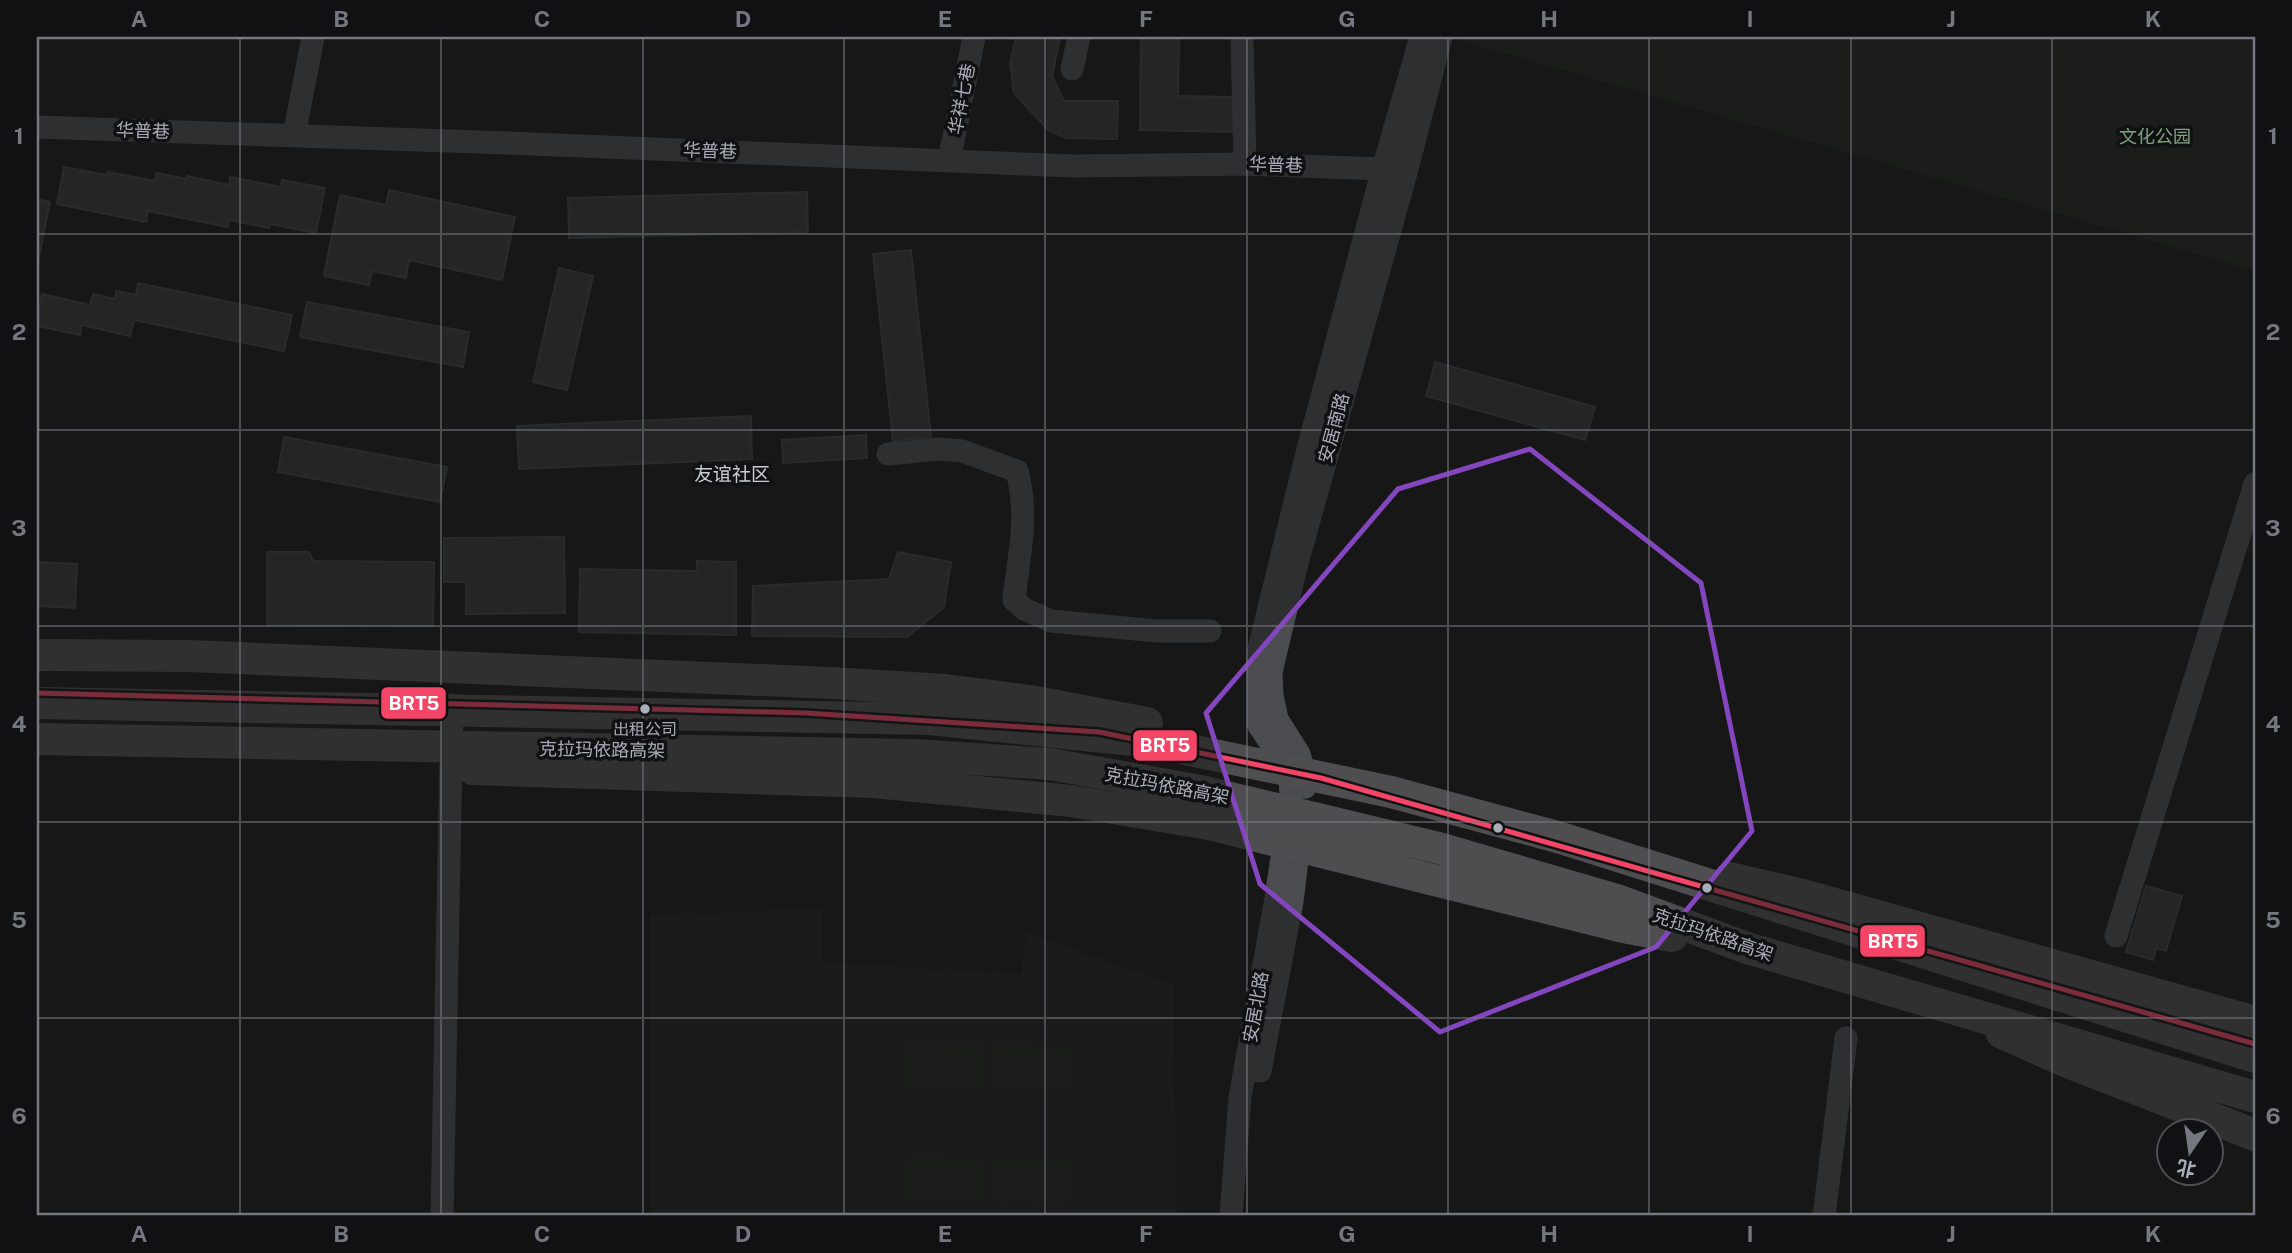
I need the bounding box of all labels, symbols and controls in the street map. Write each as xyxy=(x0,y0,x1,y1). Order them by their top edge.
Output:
text: A xyxy=(131,5,148,32)
text: B xyxy=(333,5,349,32)
text: C xyxy=(534,5,550,32)
text: D xyxy=(735,5,751,32)
text: E xyxy=(938,5,952,32)
text: F xyxy=(1139,5,1153,32)
text: G xyxy=(1338,5,1356,32)
text: H xyxy=(1540,5,1558,32)
text: I xyxy=(1746,5,1754,32)
text: J xyxy=(1946,5,1956,32)
text: K xyxy=(2145,5,2161,32)
street label: 华祥七巷 xyxy=(944,62,979,136)
street label: 华普巷 xyxy=(116,119,170,142)
text: 1 xyxy=(14,122,24,149)
text: 1 xyxy=(2268,122,2278,149)
park label: 文化公园 xyxy=(2119,126,2191,147)
street label: 华普巷 xyxy=(683,139,737,162)
street label: 华普巷 xyxy=(1249,153,1303,176)
text: 2 xyxy=(12,318,26,345)
text: 2 xyxy=(2266,318,2280,345)
street label: 安居南路 xyxy=(1314,390,1353,465)
district label: 友谊社区 xyxy=(694,463,770,485)
text: 3 xyxy=(11,514,27,541)
text: 3 xyxy=(2265,514,2281,541)
line badge: BRT5 xyxy=(380,686,447,720)
text: BRT5 xyxy=(389,692,439,714)
marker: 出租公司 xyxy=(638,702,652,716)
text: 4 xyxy=(11,710,27,737)
text: 4 xyxy=(2265,710,2281,737)
place label: 出租公司 xyxy=(613,720,677,739)
line badge: BRT5 xyxy=(1132,729,1198,762)
text: BRT5 xyxy=(1140,734,1190,756)
street label: 克拉玛依路高架 xyxy=(539,738,665,761)
street label: 克拉玛依路高架 xyxy=(1103,763,1231,808)
unlabelled marker xyxy=(1491,821,1505,835)
unlabelled marker xyxy=(1700,881,1714,895)
street label: 克拉玛依路高架 xyxy=(1650,904,1776,965)
text: 5 xyxy=(11,906,27,933)
text: 5 xyxy=(2265,906,2281,933)
line badge: BRT5 xyxy=(1859,924,1926,958)
text: BRT5 xyxy=(1868,930,1918,952)
street label: 安居北路 xyxy=(1239,970,1272,1044)
text: 6 xyxy=(11,1102,27,1129)
text: 6 xyxy=(2265,1102,2281,1129)
north arrow xyxy=(2156,1116,2226,1186)
text: 北 xyxy=(2174,1156,2198,1181)
text: A xyxy=(131,1220,148,1247)
text: B xyxy=(333,1220,349,1247)
text: C xyxy=(534,1220,550,1247)
text: D xyxy=(735,1220,751,1247)
text: E xyxy=(938,1220,952,1247)
text: F xyxy=(1139,1220,1153,1247)
text: G xyxy=(1338,1220,1356,1247)
text: H xyxy=(1540,1220,1558,1247)
text: I xyxy=(1746,1220,1754,1247)
text: J xyxy=(1946,1220,1956,1247)
text: K xyxy=(2145,1220,2161,1247)

